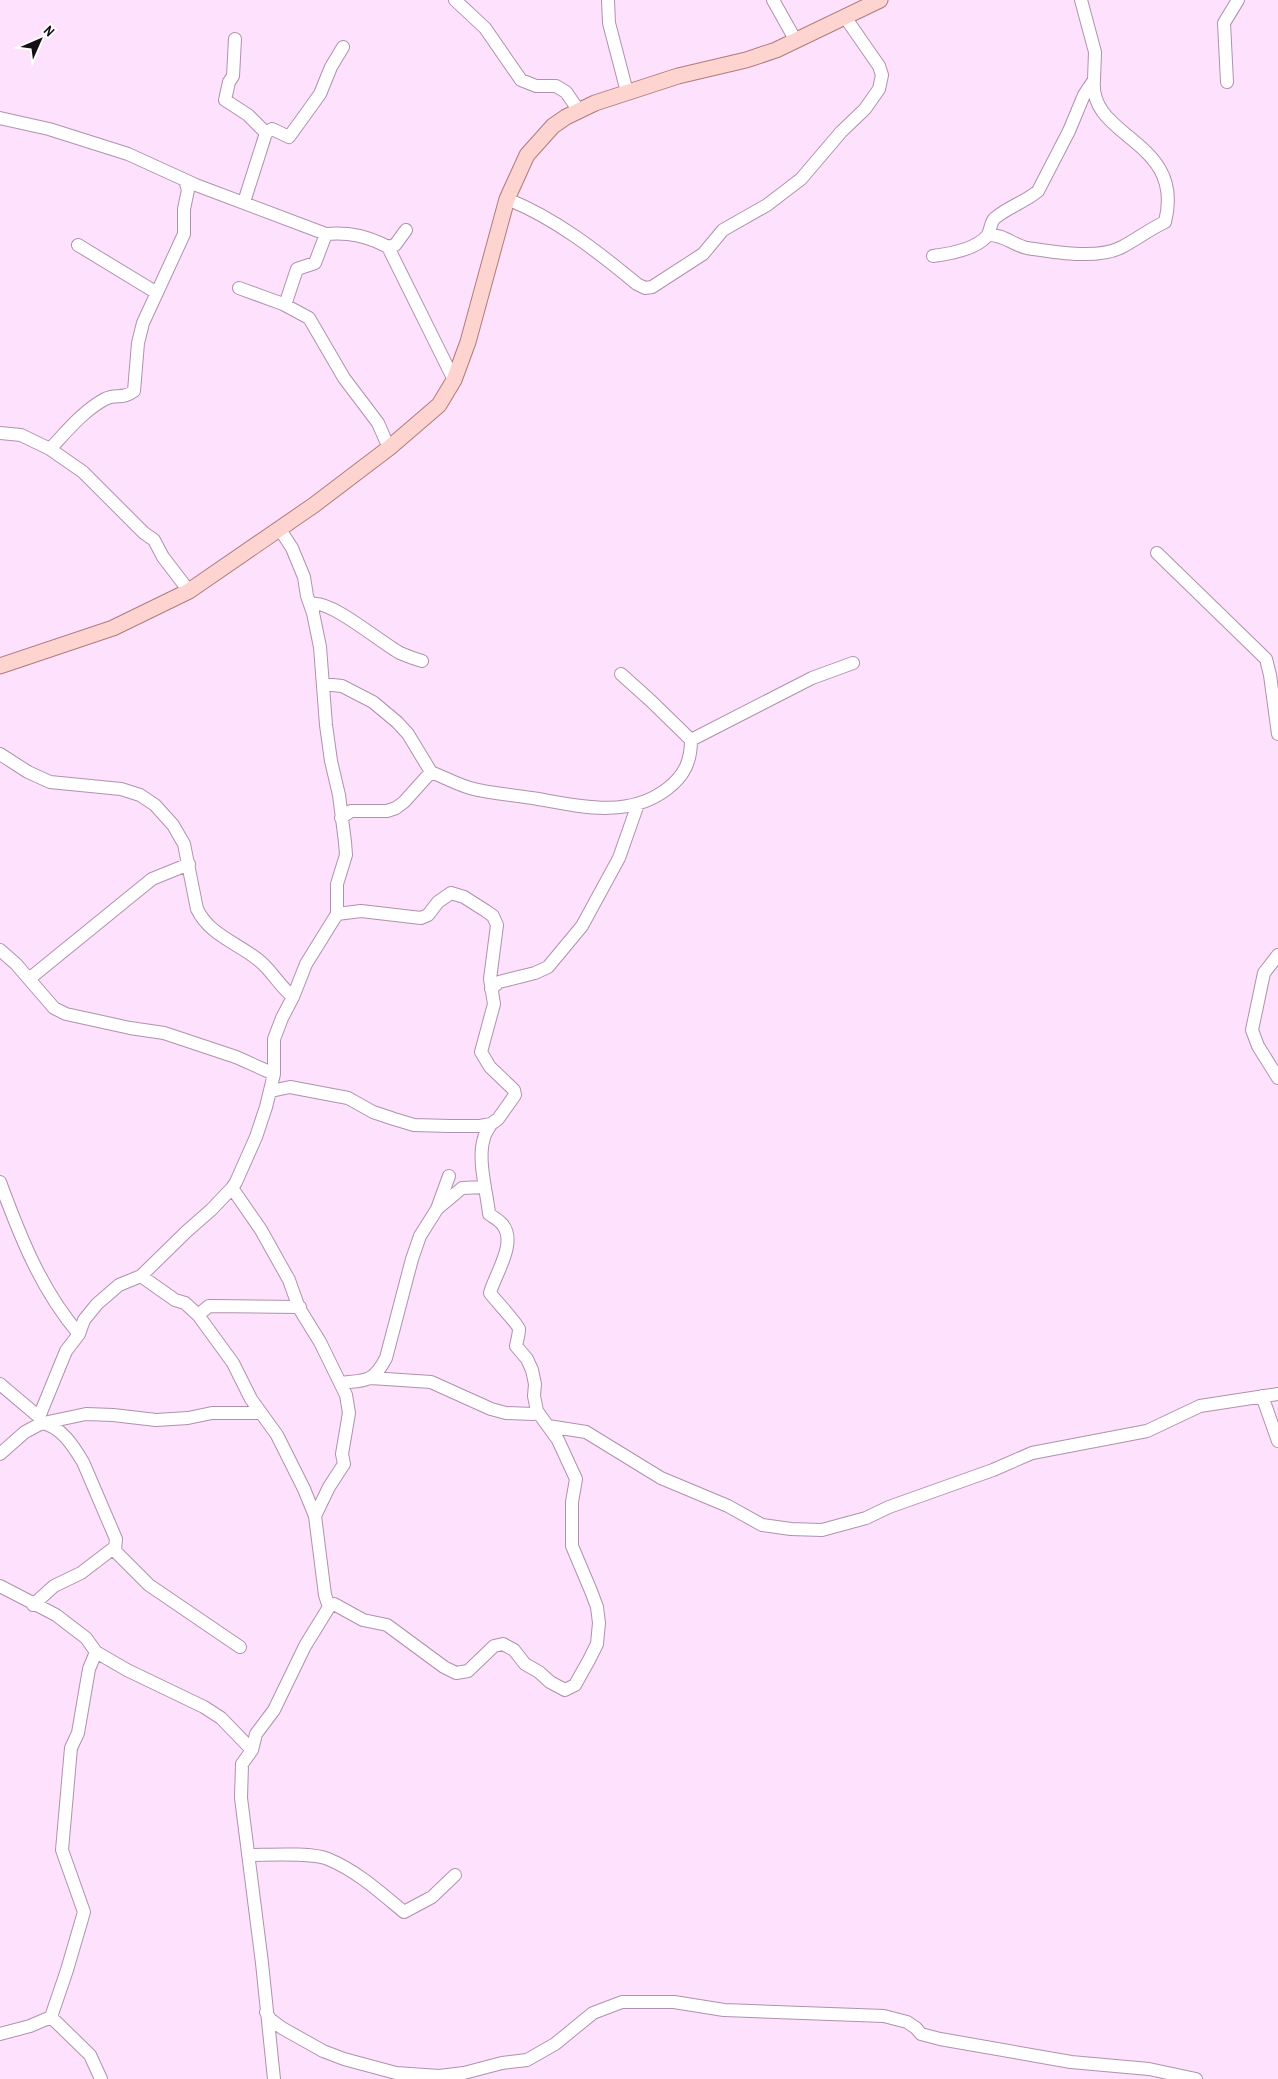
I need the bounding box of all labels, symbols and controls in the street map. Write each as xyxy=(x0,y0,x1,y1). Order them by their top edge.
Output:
north arrow xyxy=(15,15,65,65)
text: N xyxy=(40,22,58,40)

